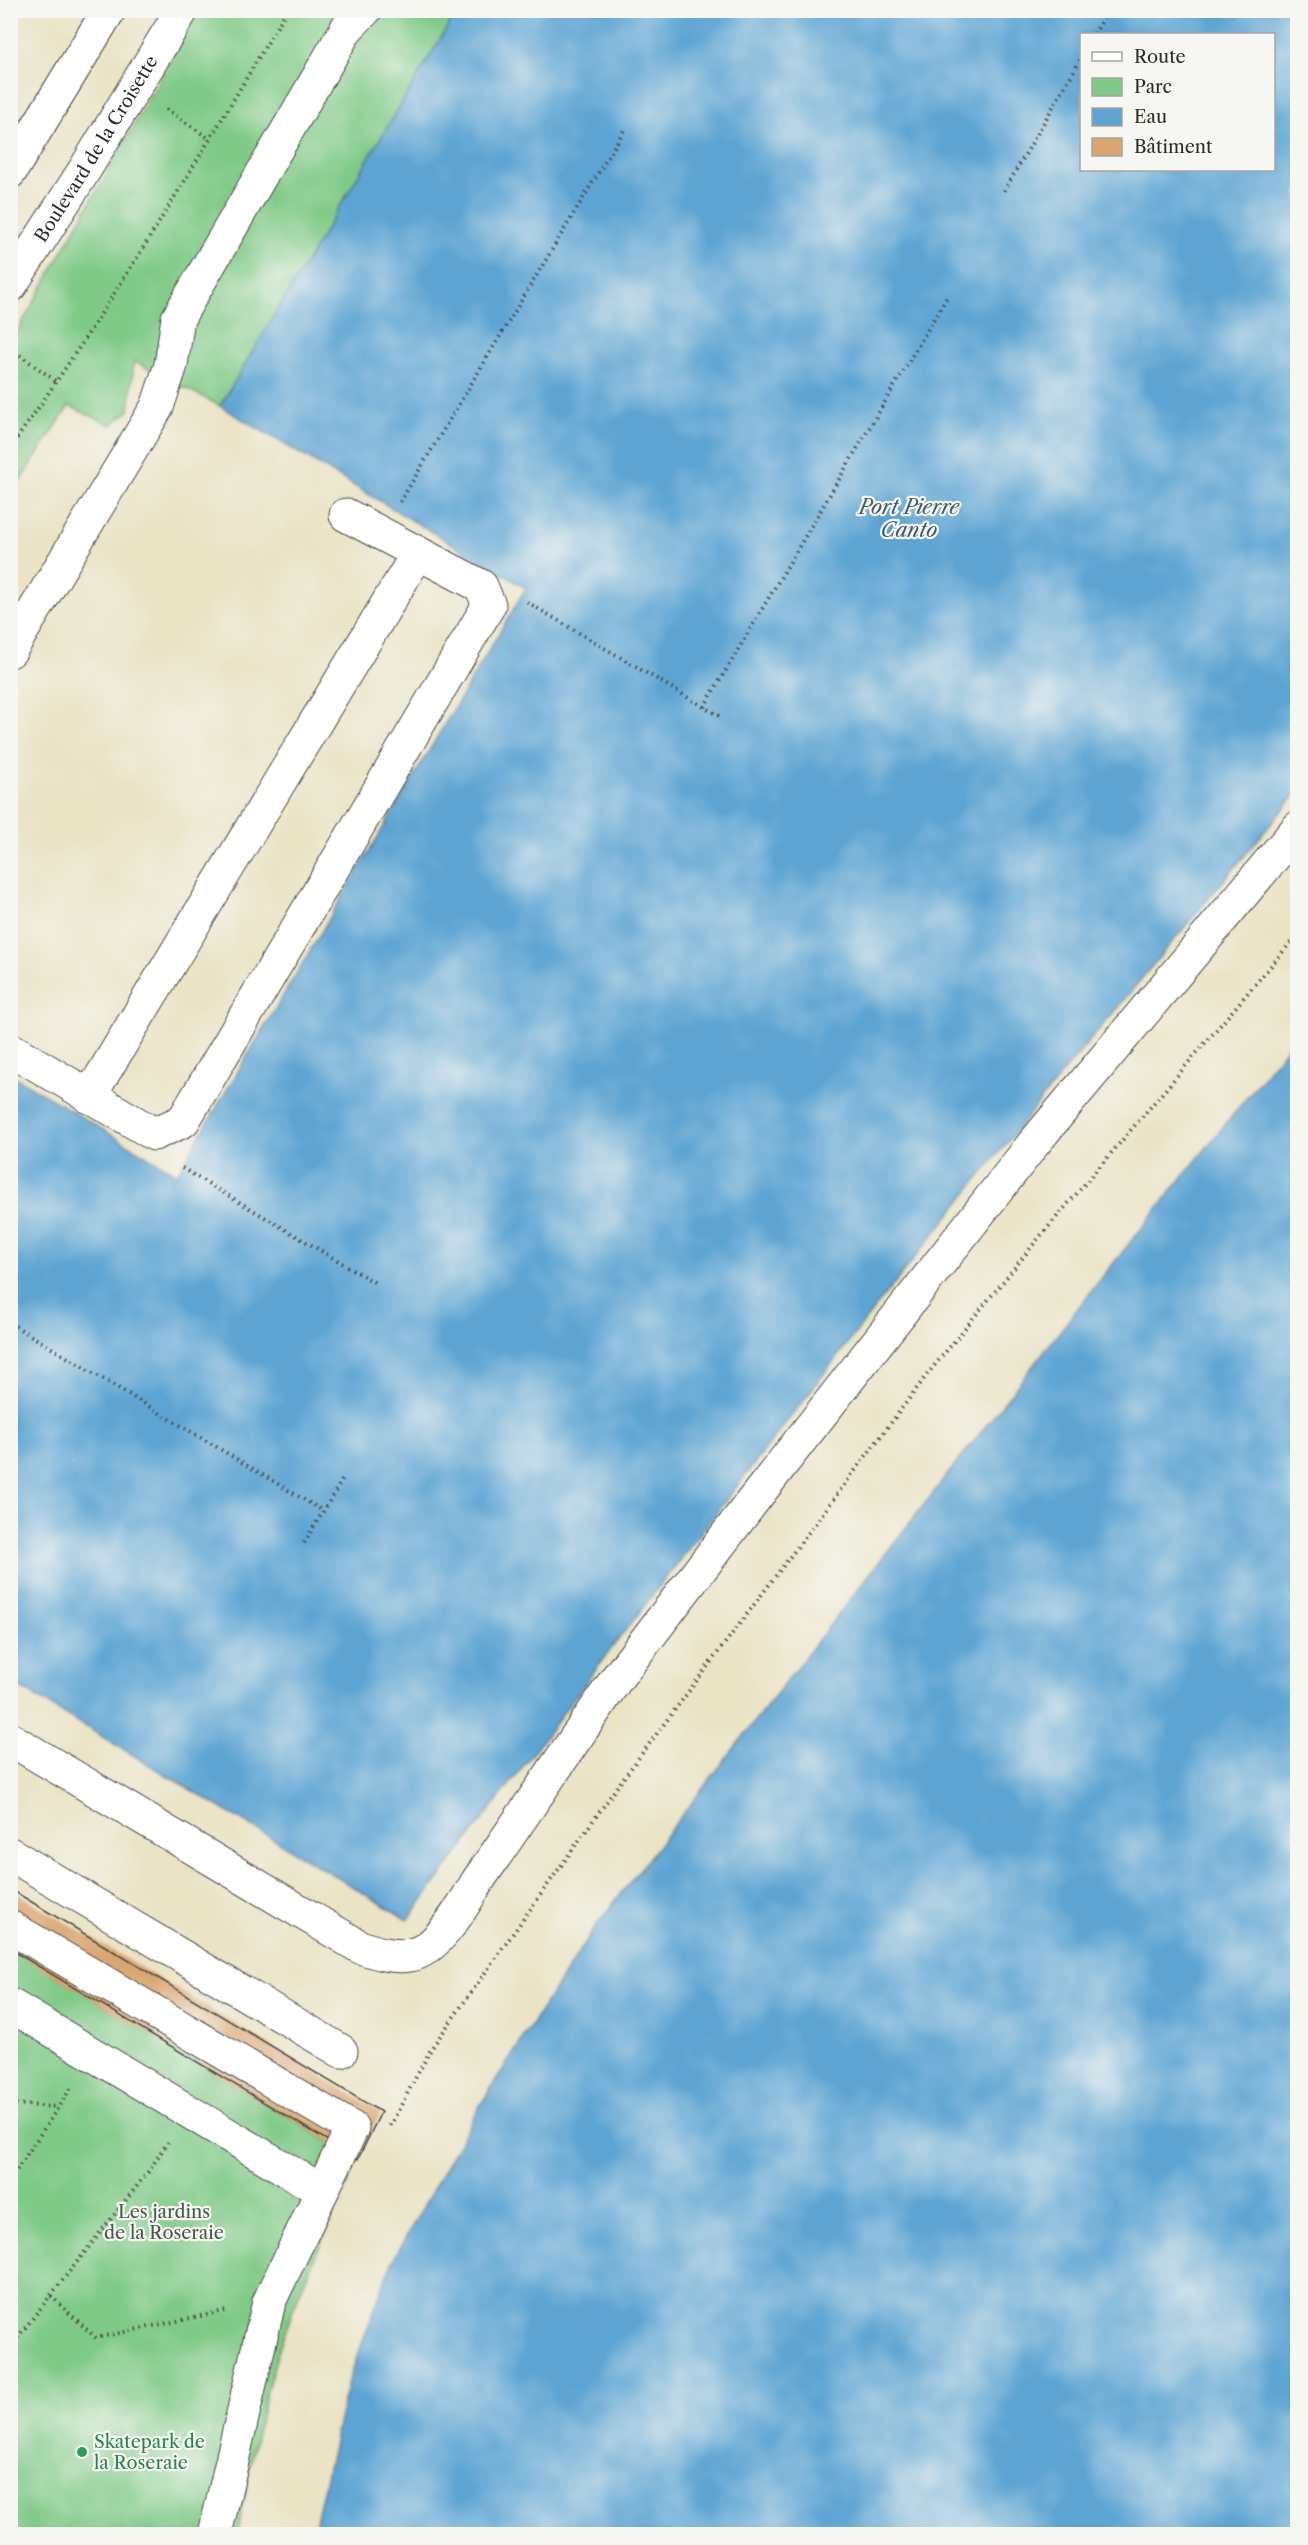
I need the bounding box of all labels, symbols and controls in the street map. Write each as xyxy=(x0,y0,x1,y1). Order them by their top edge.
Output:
legend xyxy=(1080,33,1275,171)
text: Route xyxy=(1134,46,1186,68)
street label: Boulevard de la Croisette xyxy=(30,52,163,246)
text: Parc xyxy=(1134,76,1172,98)
text: Eau xyxy=(1134,106,1167,128)
text: Bâtiment xyxy=(1134,136,1213,158)
water label: Port Pierre Canto xyxy=(857,495,960,542)
park label: Les jardins de la Roseraie xyxy=(104,2201,224,2244)
place label: Skatepark de la Roseraie xyxy=(94,2431,205,2474)
marker: Skatepark de la Roseraie xyxy=(75,2445,89,2459)

